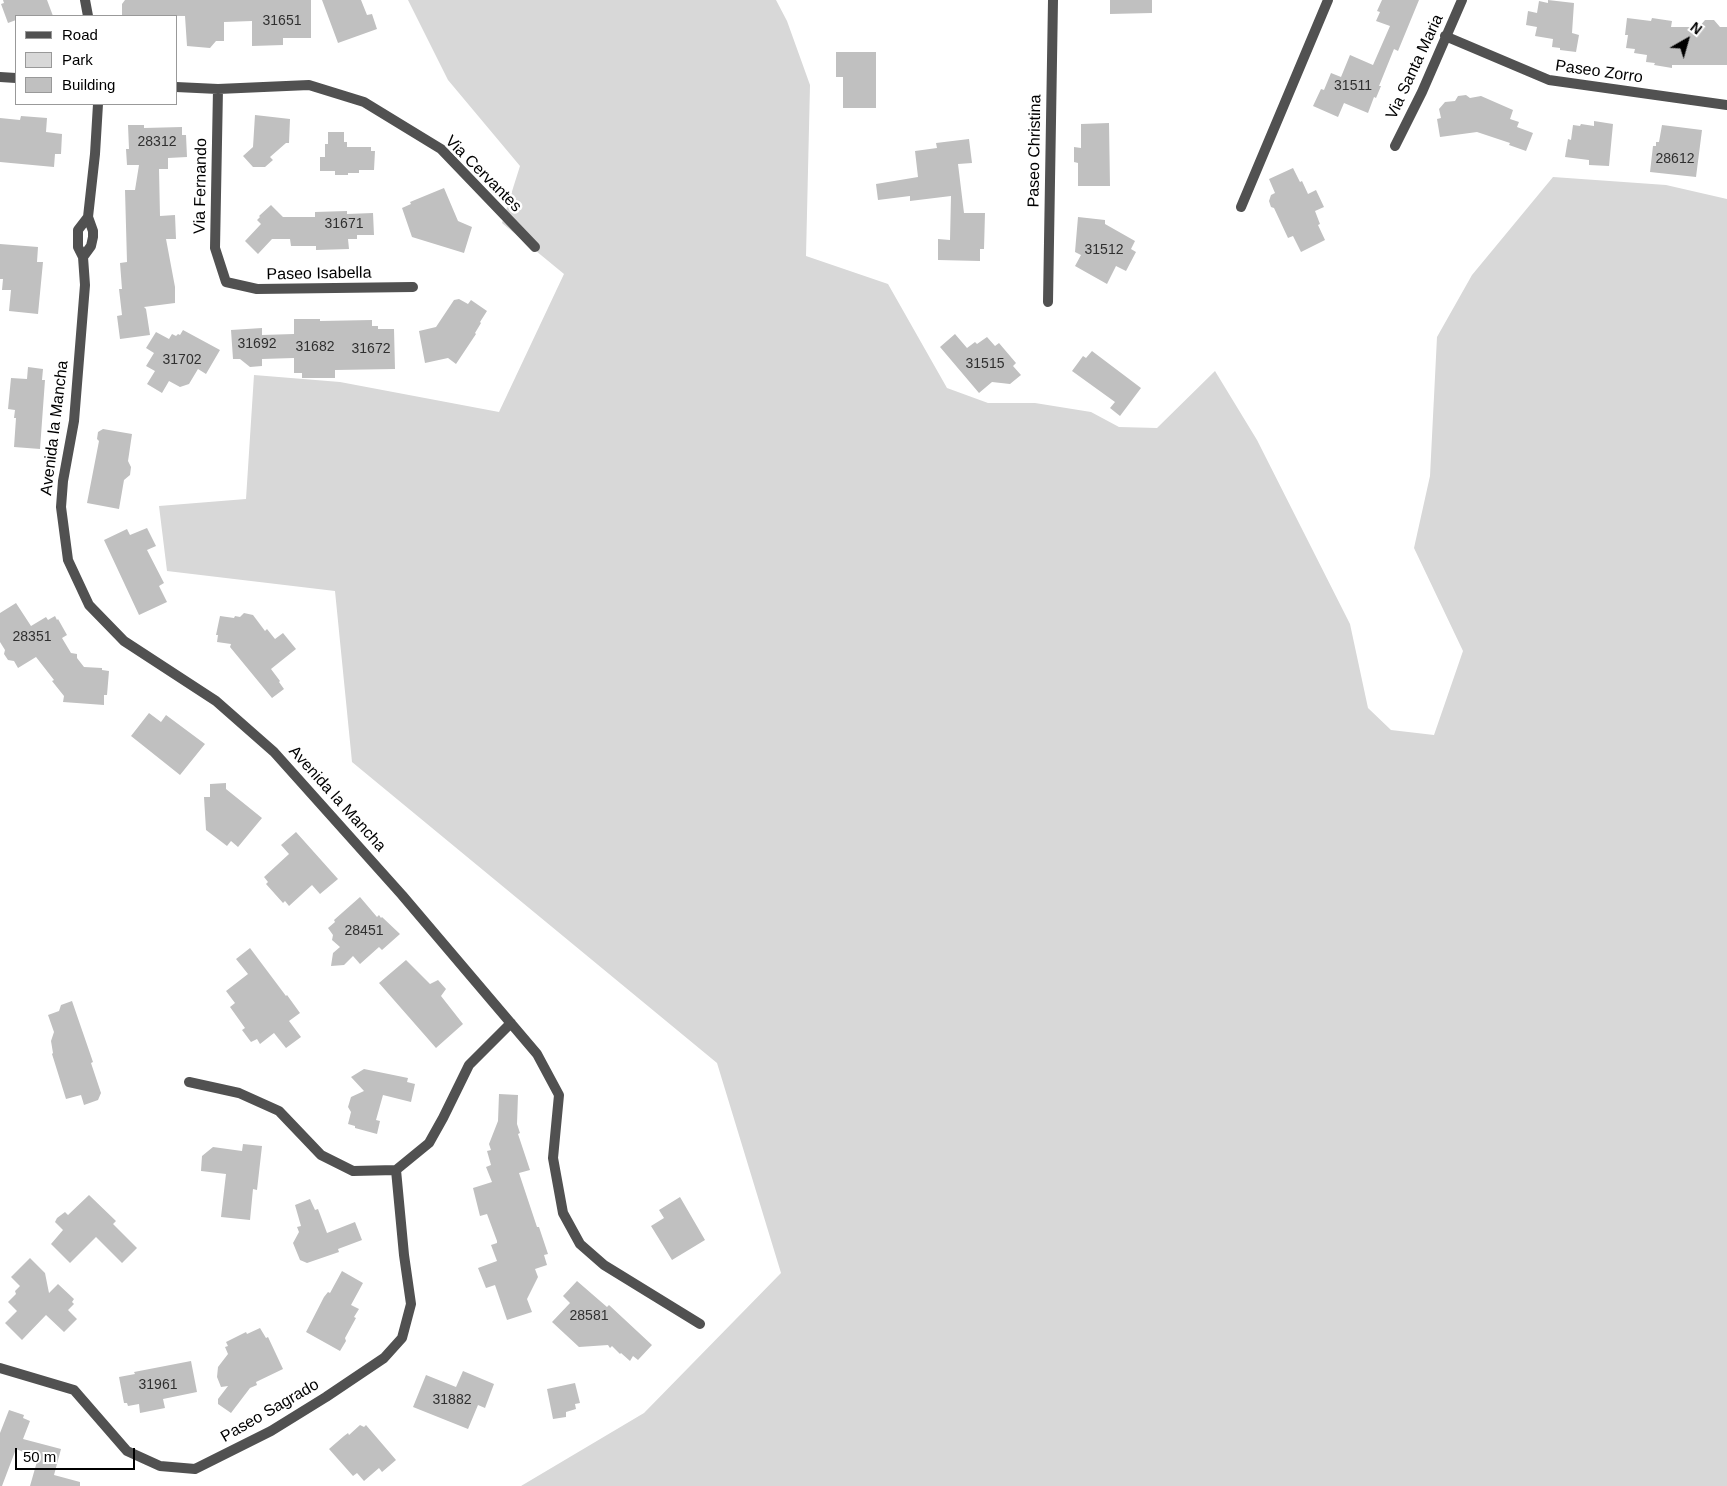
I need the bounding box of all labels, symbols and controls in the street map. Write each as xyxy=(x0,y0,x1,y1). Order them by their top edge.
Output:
street label: Via Santa Maria xyxy=(1382,11,1448,123)
house number: 31651 xyxy=(263,13,301,29)
legend xyxy=(15,15,178,105)
north arrow xyxy=(1662,15,1712,65)
text: N xyxy=(1687,19,1705,38)
text: Road xyxy=(62,26,98,43)
text: Park xyxy=(62,51,93,68)
street label: Paseo Zorro xyxy=(1554,56,1644,88)
text: Building xyxy=(62,76,115,93)
house number: 31511 xyxy=(1334,78,1372,94)
street label: Paseo Christina xyxy=(1024,94,1046,208)
street label: Via Cervantes xyxy=(441,132,525,216)
house number: 28312 xyxy=(138,134,176,150)
street label: Via Fernando xyxy=(191,138,211,234)
house number: 28612 xyxy=(1656,151,1694,167)
house number: 31671 xyxy=(325,216,363,232)
house number: 31512 xyxy=(1085,242,1123,258)
street label: Paseo Isabella xyxy=(266,263,372,285)
house number: 31692 xyxy=(238,336,276,352)
house number: 31682 xyxy=(296,339,334,355)
house number: 31672 xyxy=(352,341,390,357)
house number: 31702 xyxy=(163,352,201,368)
house number: 31515 xyxy=(966,356,1004,372)
street label: Avenida la Mancha xyxy=(37,359,73,497)
house number: 28351 xyxy=(13,629,51,645)
street label: Avenida la Mancha xyxy=(284,742,390,856)
house number: 28451 xyxy=(345,923,383,939)
house number: 28581 xyxy=(570,1308,608,1324)
street label: Paseo Sagrado xyxy=(217,1375,323,1447)
house number: 31961 xyxy=(139,1377,177,1393)
house number: 31882 xyxy=(433,1392,471,1408)
scale bar xyxy=(18,1438,138,1470)
text: 50 m xyxy=(23,1448,56,1465)

